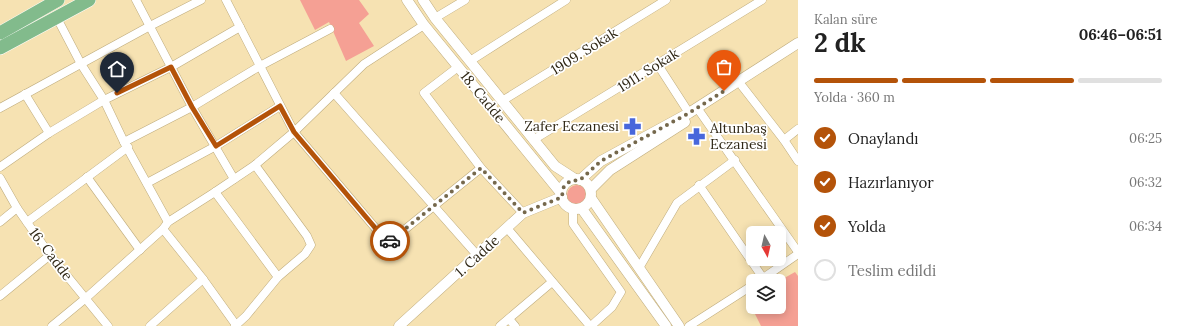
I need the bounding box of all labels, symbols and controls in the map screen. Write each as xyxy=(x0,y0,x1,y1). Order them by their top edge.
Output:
text: Kalan süre xyxy=(814,11,878,28)
street label: 1909. Sokak xyxy=(547,23,621,79)
text: 06:46–06:51 xyxy=(1079,25,1162,44)
text: 2 dk xyxy=(814,26,866,59)
street label: 1911. Sokak xyxy=(614,44,682,96)
pin xyxy=(707,50,741,91)
pin xyxy=(100,52,134,93)
icon: bag xyxy=(713,56,735,78)
icon: home xyxy=(106,58,128,80)
street label: 18. Cadde xyxy=(457,67,510,127)
text: Yolda · 360 m xyxy=(814,89,895,106)
pharmacy icon: Zafer Eczanesi xyxy=(622,116,642,136)
place label: Zafer Eczanesi xyxy=(524,117,619,135)
place label: Altunbaş Eczanesi xyxy=(709,119,767,153)
pharmacy icon: Altunbaş Eczanesi xyxy=(687,126,707,146)
icon: check xyxy=(814,127,836,149)
text: Onaylandı xyxy=(848,129,919,148)
text: 06:25 xyxy=(1129,130,1162,147)
icon: check xyxy=(814,171,836,193)
text: Hazırlanıyor xyxy=(848,173,934,192)
text: 06:32 xyxy=(1129,174,1162,191)
icon: check xyxy=(814,215,836,237)
text: Yolda xyxy=(848,217,886,236)
text: 06:34 xyxy=(1129,218,1162,235)
courier xyxy=(370,221,410,261)
street label: 16. Cadde xyxy=(25,224,77,284)
north arrow xyxy=(746,226,786,266)
map controls xyxy=(746,226,786,314)
icon: car xyxy=(379,230,401,252)
street label: 1. Cadde xyxy=(451,231,503,281)
text: Teslim edildi xyxy=(848,261,936,280)
button: layers xyxy=(746,274,786,314)

